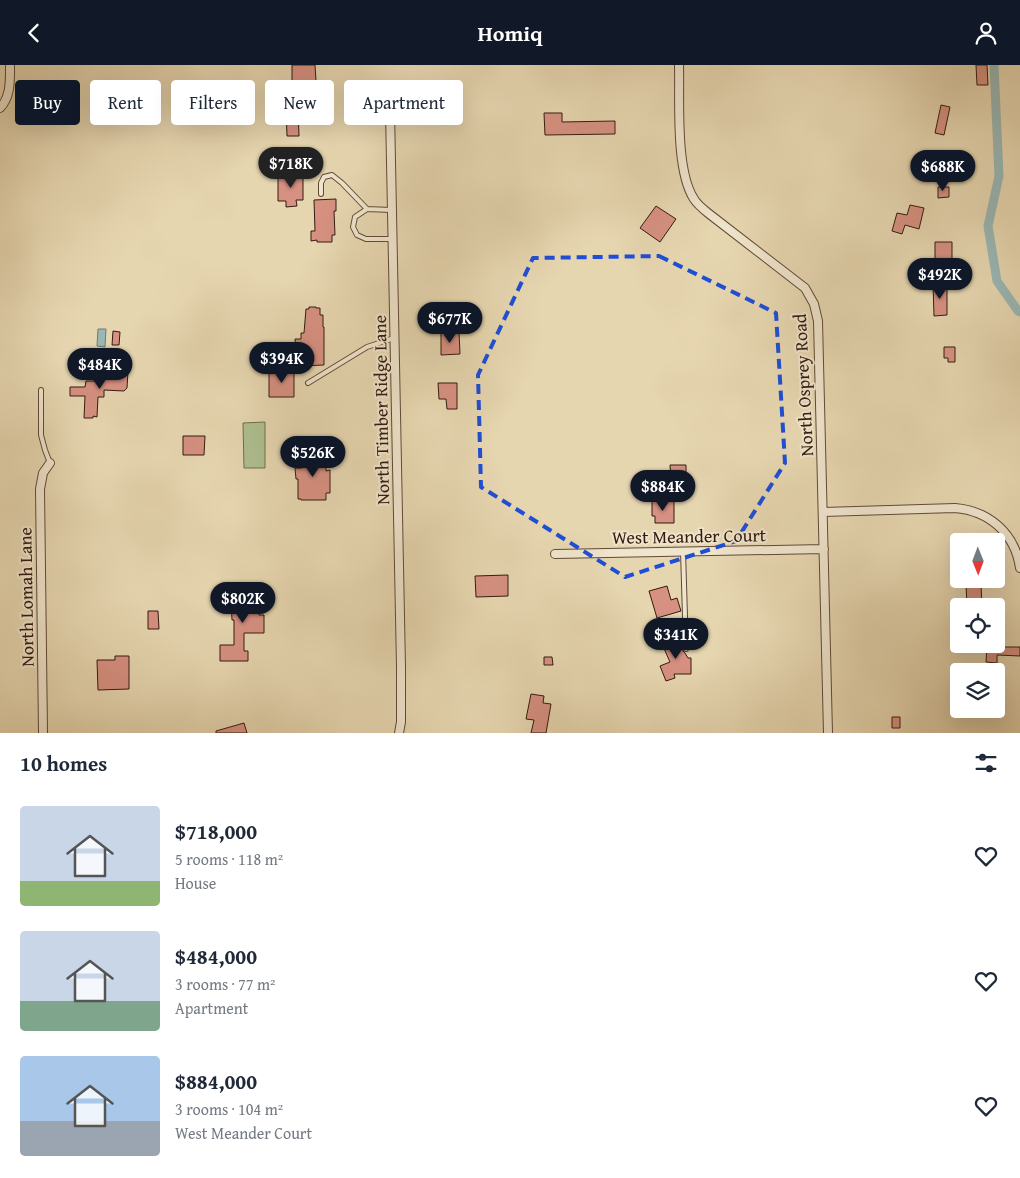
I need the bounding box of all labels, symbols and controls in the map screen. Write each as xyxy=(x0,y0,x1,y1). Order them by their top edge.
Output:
text: Homiq xyxy=(478,17,542,49)
icon: back xyxy=(20,19,48,47)
icon: person xyxy=(972,19,1000,47)
chip: Buy xyxy=(15,80,80,125)
chip: Rent xyxy=(90,80,161,125)
chip: Filters xyxy=(171,80,255,125)
chip: New xyxy=(265,80,334,125)
chip: Apartment xyxy=(344,80,463,125)
pin: $718K xyxy=(256,147,326,189)
pin: $688K xyxy=(908,149,978,192)
text: $718K xyxy=(269,151,313,175)
text: $688K xyxy=(921,154,965,178)
pin: $492K xyxy=(905,257,975,300)
text: $492K xyxy=(918,262,962,286)
pin: $677K xyxy=(415,301,485,344)
text: $677K xyxy=(428,306,472,330)
street label: North Osprey Road xyxy=(786,313,820,457)
street label: North Timber Ridge Lane xyxy=(366,315,396,505)
pin: $394K xyxy=(247,341,317,384)
text: $394K xyxy=(260,346,304,370)
pin: $484K xyxy=(65,347,135,390)
text: $484K xyxy=(78,352,122,376)
pin: $526K xyxy=(278,435,348,478)
text: $526K xyxy=(291,440,335,464)
pin: $884K xyxy=(628,469,698,512)
text: $884K xyxy=(641,474,685,498)
street label: West Meander Court xyxy=(612,521,767,551)
street label: North Lomah Lane xyxy=(11,527,41,667)
north arrow xyxy=(950,533,1005,587)
map controls xyxy=(950,533,1005,718)
pin: $802K xyxy=(208,581,278,624)
text: $802K xyxy=(221,586,265,610)
button: locate xyxy=(950,598,1005,653)
pin: $341K xyxy=(641,617,711,660)
text: $341K xyxy=(654,622,698,646)
button: layers xyxy=(950,663,1005,718)
text: 10 homes xyxy=(20,748,107,779)
icon: filters xyxy=(972,749,1000,777)
text: $718,000 xyxy=(175,816,257,847)
icon: home xyxy=(60,826,120,886)
icon: heart xyxy=(972,842,1000,870)
text: 5 rooms · 118 m² xyxy=(175,847,283,871)
text: House xyxy=(175,871,216,895)
text: $484,000 xyxy=(175,941,257,972)
icon: home xyxy=(60,951,120,1011)
icon: heart xyxy=(972,967,1000,995)
text: 3 rooms · 77 m² xyxy=(175,972,275,996)
text: Apartment xyxy=(175,996,248,1020)
text: $884,000 xyxy=(175,1066,257,1097)
icon: home xyxy=(60,1076,120,1136)
icon: heart xyxy=(972,1092,1000,1120)
text: 3 rooms · 104 m² xyxy=(175,1097,283,1121)
text: West Meander Court xyxy=(175,1121,312,1145)

